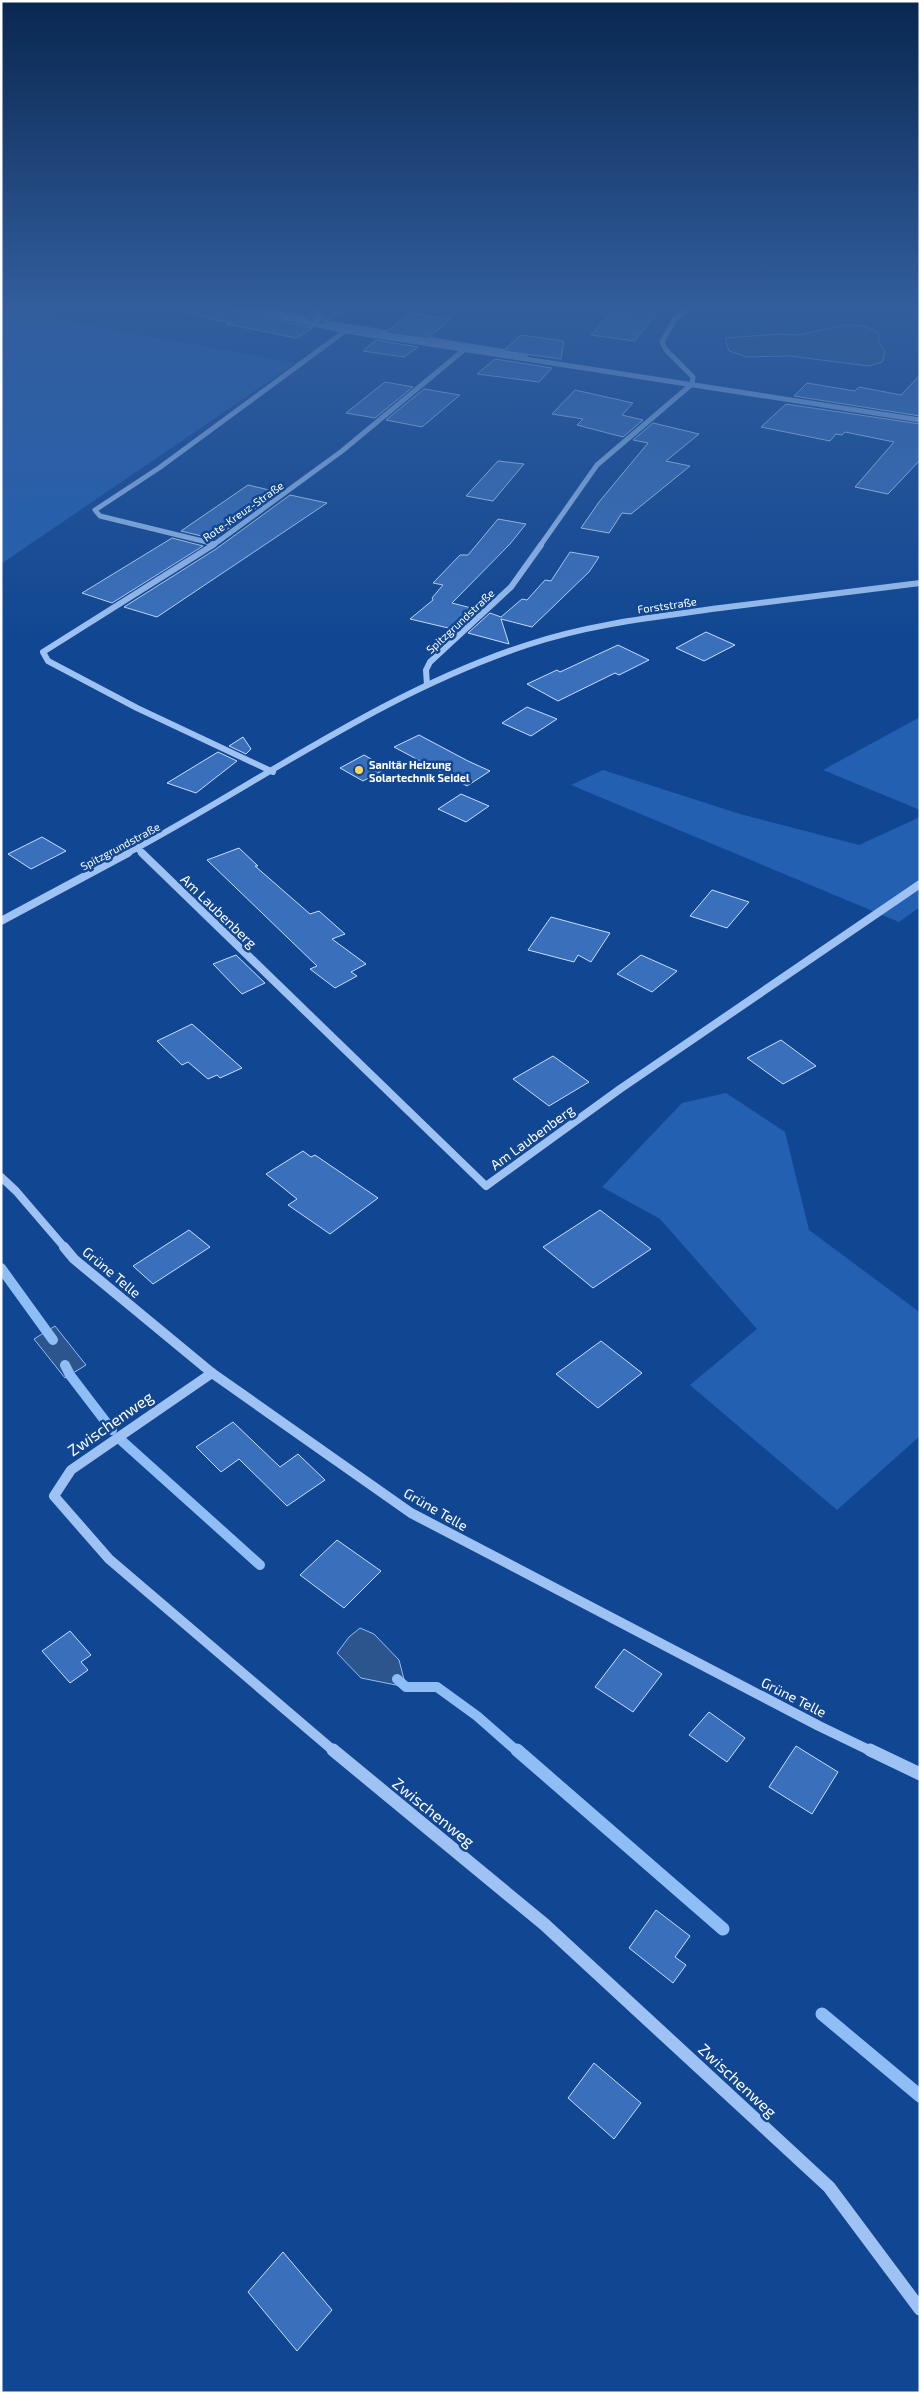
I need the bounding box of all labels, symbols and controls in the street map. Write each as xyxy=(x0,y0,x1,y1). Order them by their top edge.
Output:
street label: Rote-Kreuz-Straße xyxy=(200,478,286,544)
street label: Spitzgrundstraße xyxy=(423,586,497,656)
street label: Forststraße xyxy=(637,594,698,616)
place label: Sanitär Heizung Solartechnik Seidel xyxy=(369,758,470,784)
marker: Sanitär Heizung Solartechnik Seidel xyxy=(353,764,365,776)
street label: Spitzgrundstraße xyxy=(78,820,162,872)
street label: Am Laubenberg xyxy=(177,870,261,952)
street label: Am Laubenberg xyxy=(487,1101,577,1173)
street label: Grüne Telle xyxy=(79,1243,145,1301)
street label: Zwischenweg xyxy=(64,1387,156,1459)
street label: Grüne Telle xyxy=(401,1484,471,1534)
street label: Grüne Telle xyxy=(759,1673,829,1721)
street label: Zwischenweg xyxy=(389,1773,479,1851)
street label: Zwischenweg xyxy=(695,2039,781,2121)

